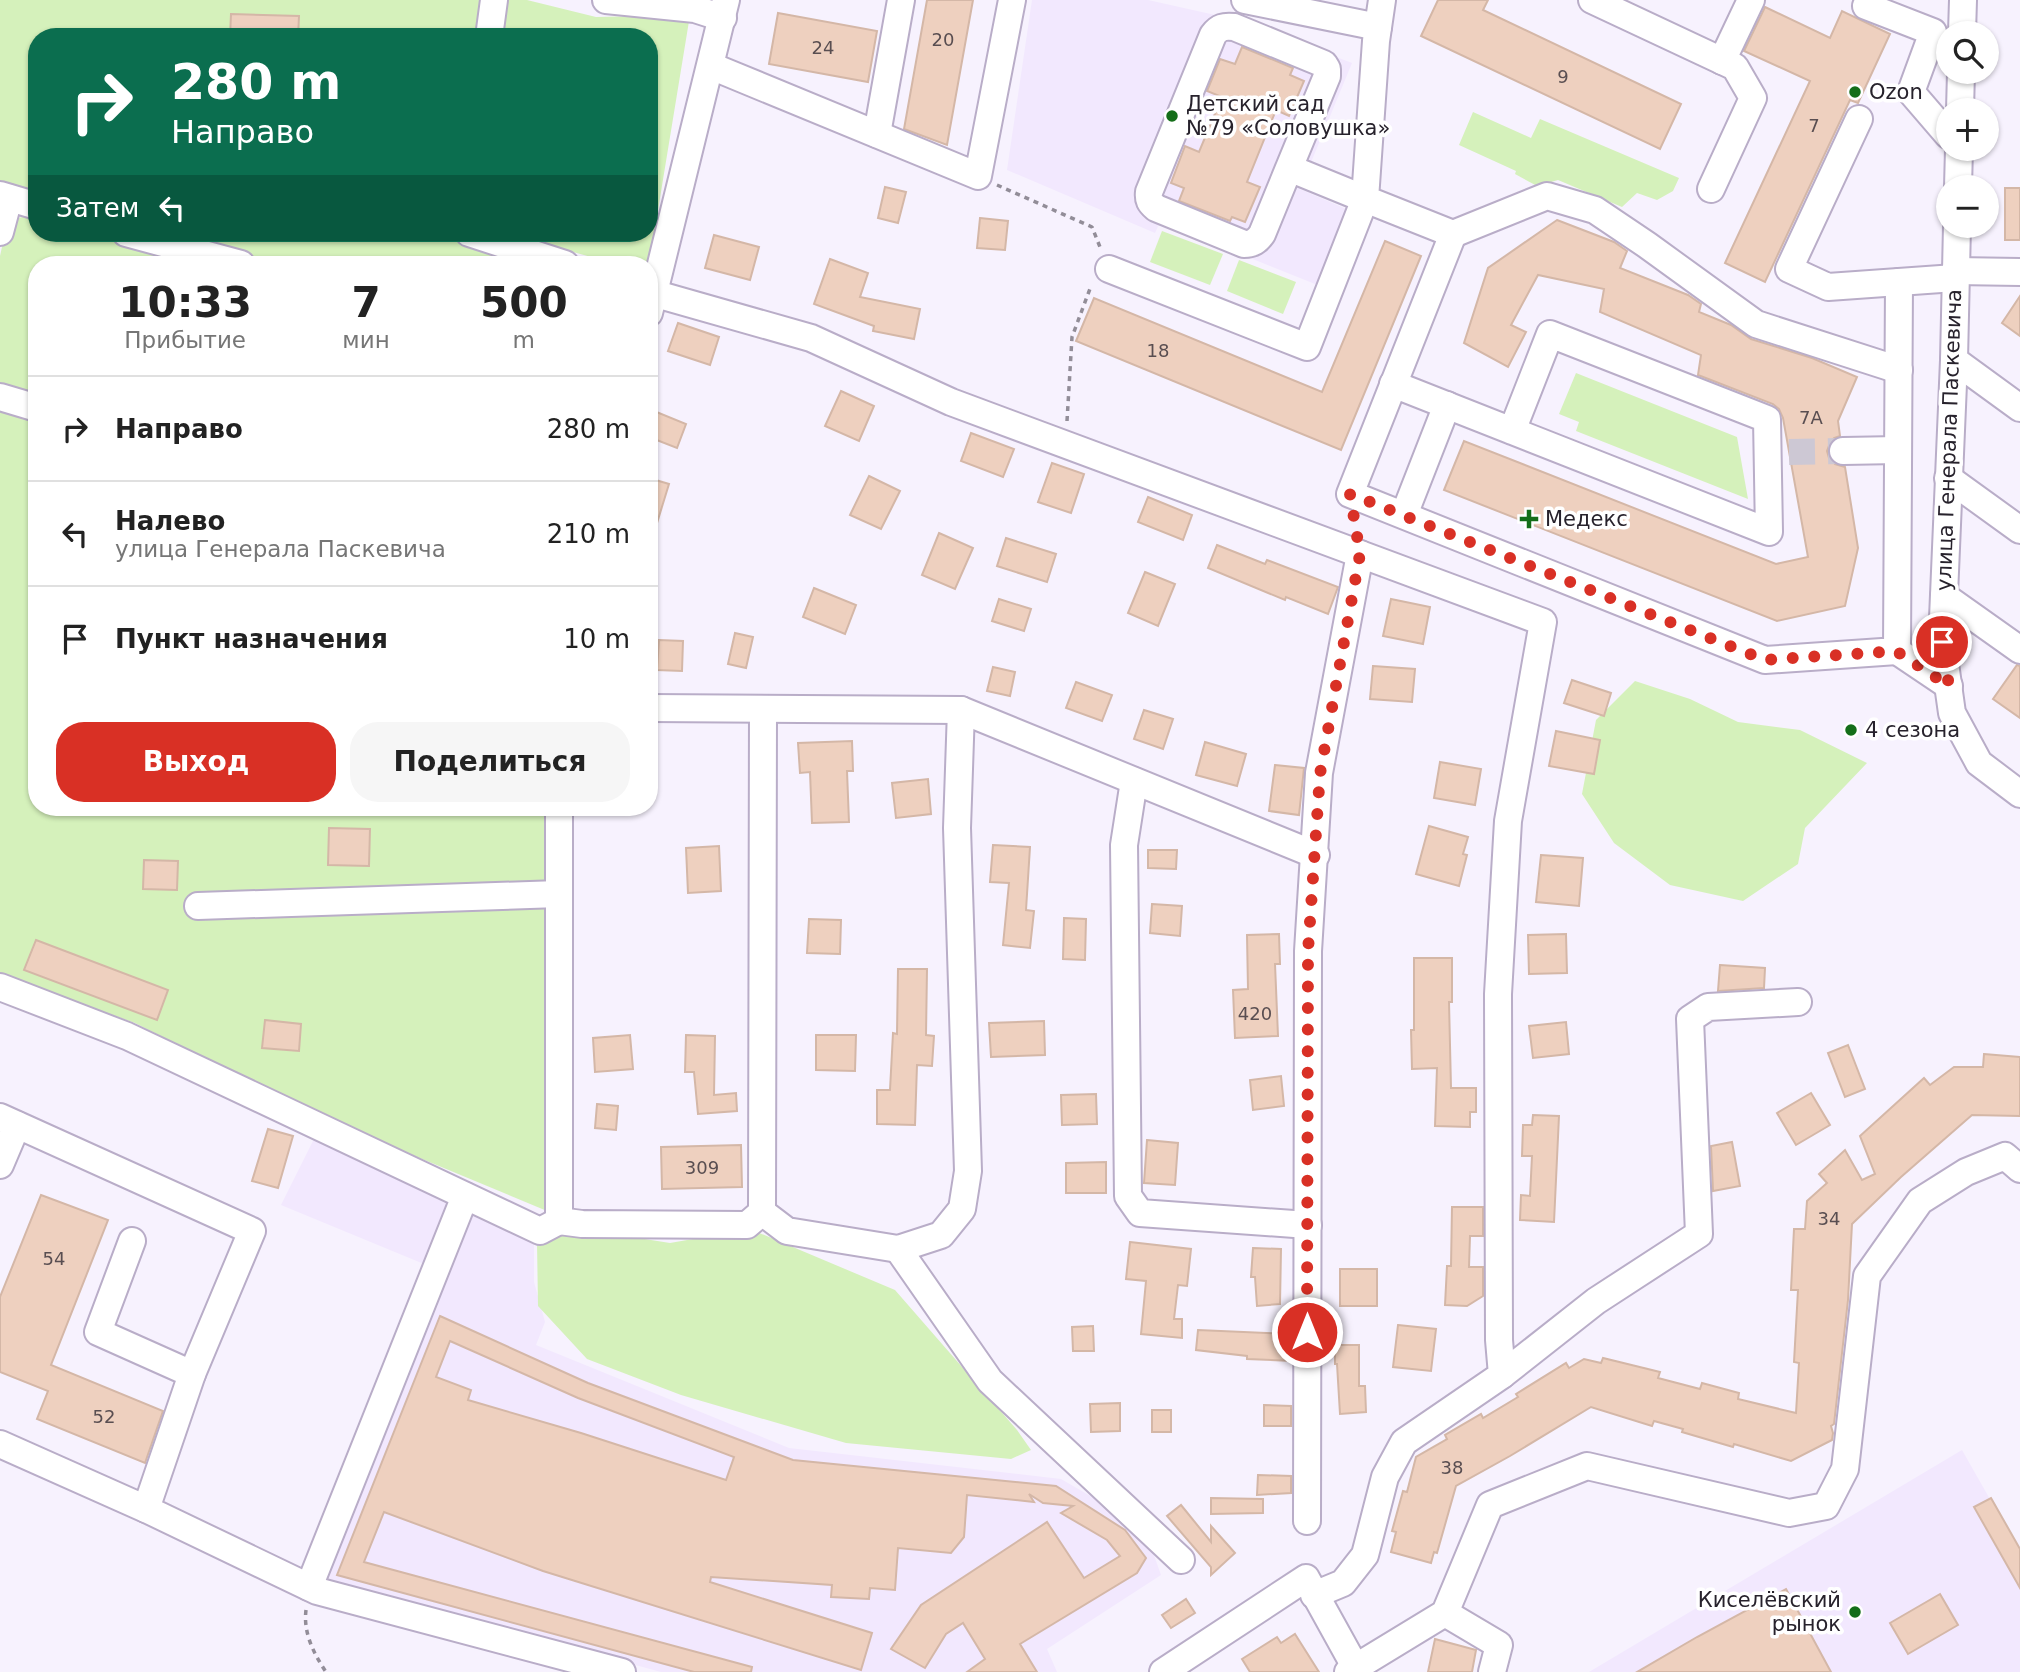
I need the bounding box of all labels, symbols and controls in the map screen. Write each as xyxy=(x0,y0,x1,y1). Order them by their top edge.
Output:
map controls xyxy=(1936,21,1999,238)
button: search xyxy=(1936,21,1999,84)
house number: 20 xyxy=(932,29,954,50)
house number: 24 xyxy=(812,37,834,58)
text: 280 m xyxy=(171,54,341,111)
icon: right xyxy=(56,56,147,147)
house number: 9 xyxy=(1557,66,1569,87)
place label: Ozon xyxy=(1869,80,1923,104)
marker: Ozon xyxy=(1847,84,1863,100)
place label: Детский сад №79 «Соловушка» xyxy=(1186,92,1390,140)
button: + xyxy=(1936,98,1999,161)
marker: Детский сад №79 «Соловушка» xyxy=(1164,108,1180,124)
text: Направо xyxy=(171,113,314,151)
house number: 7 xyxy=(1808,115,1820,136)
button: − xyxy=(1936,175,1999,238)
icon: left xyxy=(153,189,191,227)
text: Затем xyxy=(56,193,139,223)
text: 10:33 xyxy=(118,278,252,327)
text: 7 xyxy=(351,278,381,327)
text: 500 xyxy=(480,278,568,327)
street label: улица Генерала Паскевича xyxy=(1932,289,1966,591)
text: Прибытие xyxy=(124,327,246,353)
text: мин xyxy=(342,327,390,353)
text: m xyxy=(513,327,535,353)
house number: 18 xyxy=(1147,340,1169,361)
house number: 7А xyxy=(1799,407,1824,428)
icon: right xyxy=(56,410,94,448)
text: Направо xyxy=(115,414,243,444)
text: 280 m xyxy=(547,414,630,444)
text: Налево xyxy=(115,506,225,536)
place label: Медекс xyxy=(1545,507,1628,531)
marker: Медекс xyxy=(1519,509,1539,529)
icon: left xyxy=(56,515,94,553)
text: 210 m xyxy=(547,519,630,549)
text: улица Генерала Паскевича xyxy=(115,536,446,562)
pin xyxy=(1912,612,1972,672)
icon: arrive xyxy=(56,620,94,658)
icon: arrive xyxy=(1923,623,1961,661)
text: Пункт назначения xyxy=(115,624,388,654)
text: 10 m xyxy=(563,624,630,654)
place label: 4 сезона xyxy=(1865,718,1960,742)
button: Выход xyxy=(56,722,336,802)
button: Поделиться xyxy=(350,722,630,802)
marker: 4 сезона xyxy=(1843,722,1859,738)
house number: 420 xyxy=(1238,1003,1272,1024)
house number: 309 xyxy=(685,1157,719,1178)
house number: 34 xyxy=(1818,1208,1840,1229)
house number: 54 xyxy=(43,1248,65,1269)
position arrow xyxy=(1270,1295,1344,1369)
house number: 52 xyxy=(93,1406,115,1427)
house number: 38 xyxy=(1441,1457,1463,1478)
place label: Киселёвский рынок xyxy=(1698,1588,1841,1636)
marker: Киселёвский рынок xyxy=(1847,1604,1863,1620)

